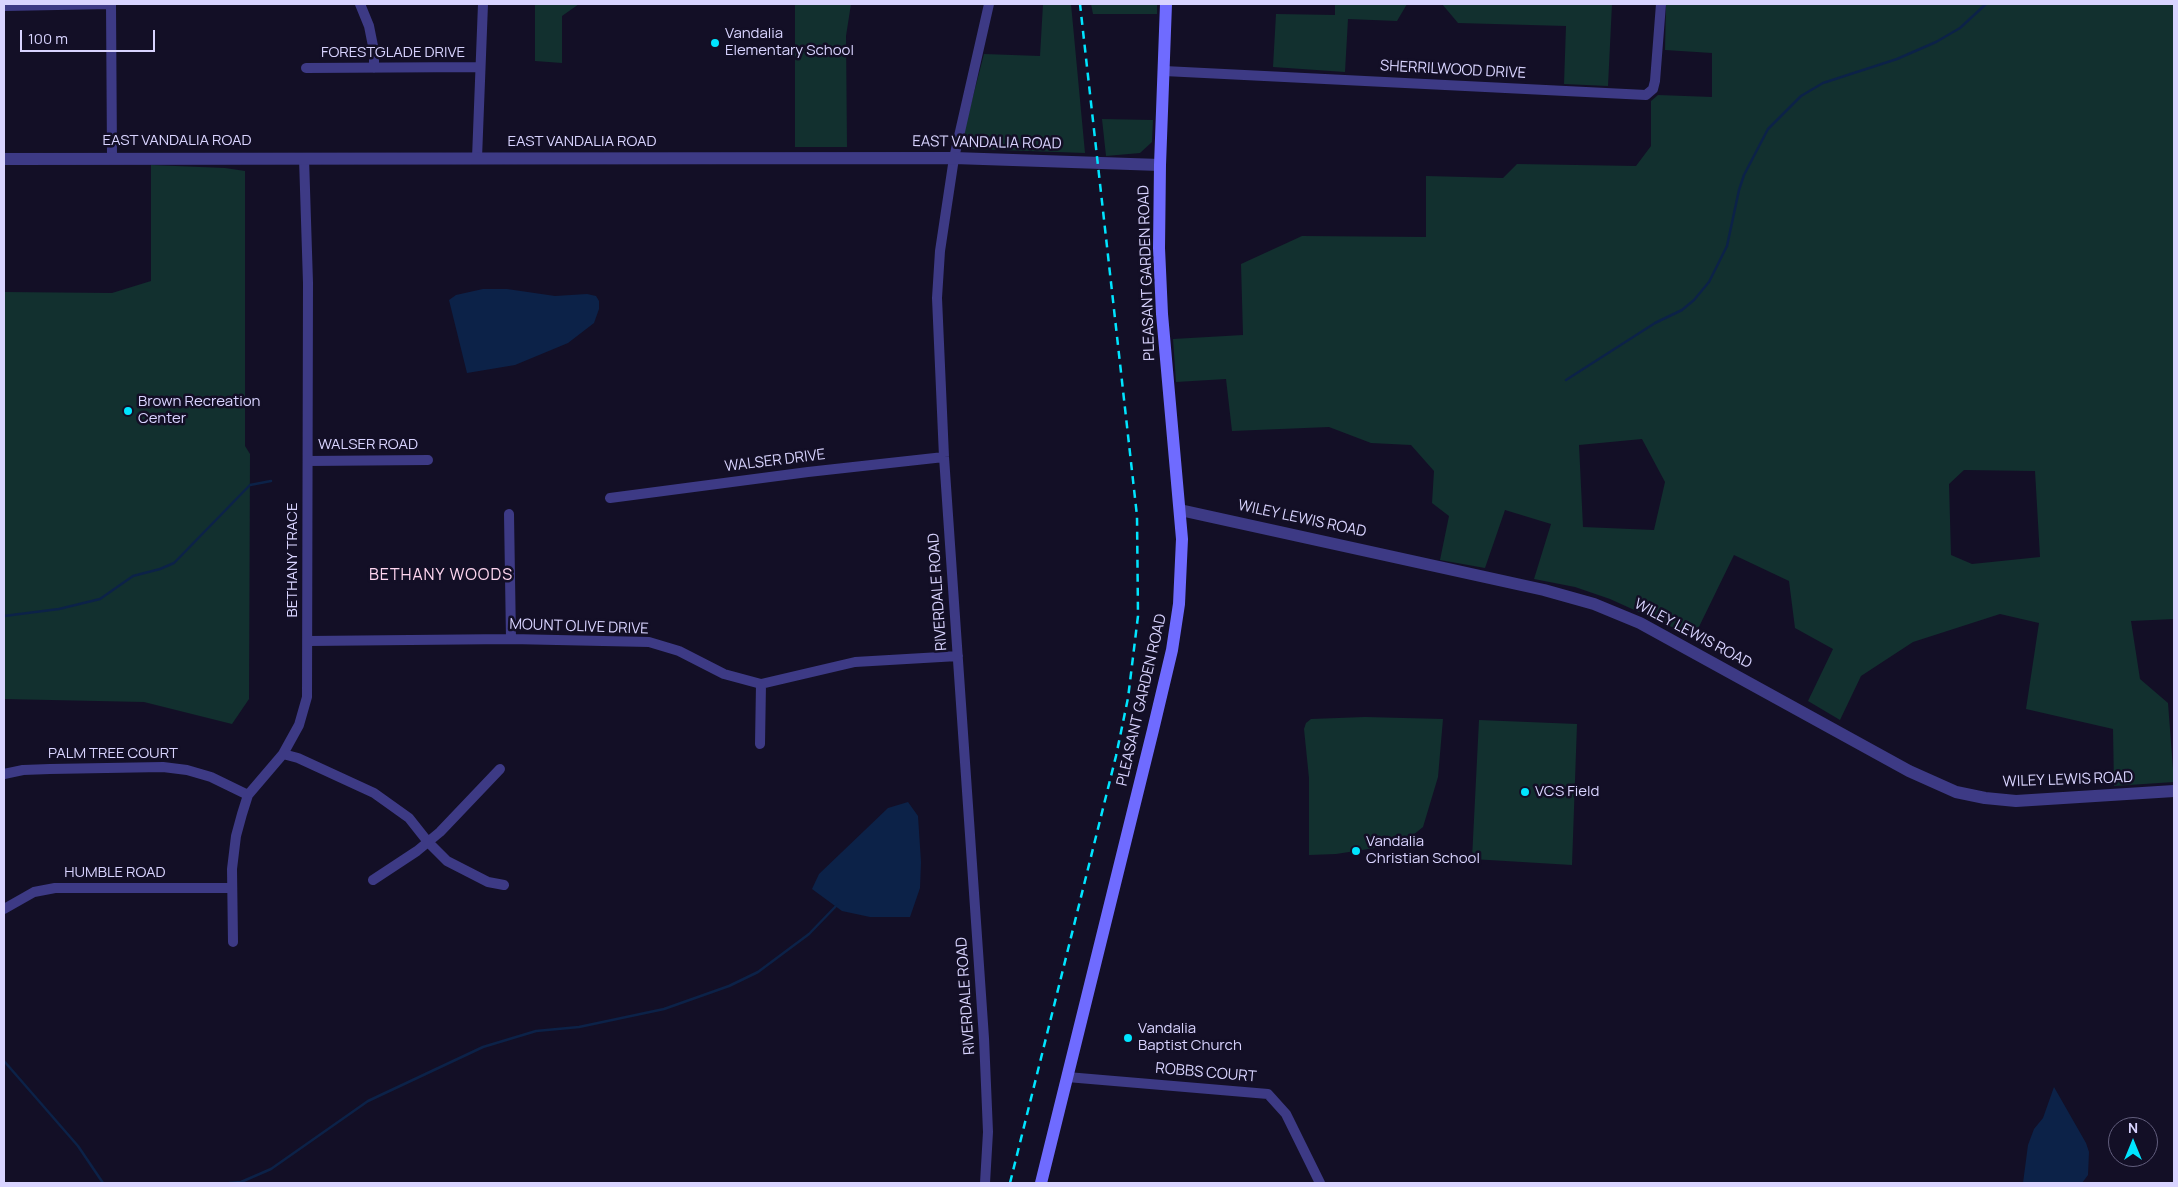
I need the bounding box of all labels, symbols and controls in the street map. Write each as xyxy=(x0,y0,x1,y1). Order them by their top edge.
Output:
scale bar xyxy=(22,20,158,52)
place label: Vandalia Elementary School xyxy=(725,25,854,60)
text: 100 m xyxy=(28,28,68,49)
marker: Vandalia Elementary School xyxy=(709,37,721,49)
street label: FORESTGLADE DRIVE xyxy=(321,44,465,62)
street label: SHERRILWOOD DRIVE xyxy=(1380,57,1526,83)
street label: EAST VANDALIA ROAD xyxy=(102,132,252,150)
street label: EAST VANDALIA ROAD xyxy=(507,133,657,151)
street label: EAST VANDALIA ROAD xyxy=(912,133,1062,153)
street label: PLEASANT GARDEN ROAD xyxy=(1135,185,1159,361)
place label: Brown Recreation Center xyxy=(138,393,260,428)
marker: Brown Recreation Center xyxy=(122,405,134,417)
street label: WALSER ROAD xyxy=(318,436,418,454)
street label: WALSER DRIVE xyxy=(724,446,826,476)
street label: WILEY LEWIS ROAD xyxy=(1236,497,1368,541)
street label: BETHANY TRACE xyxy=(284,503,302,617)
street label: RIVERDALE ROAD xyxy=(925,532,951,652)
district label: BETHANY WOODS xyxy=(367,566,515,586)
street label: WILEY LEWIS ROAD xyxy=(1631,595,1755,673)
street label: PLEASANT GARDEN ROAD xyxy=(1113,612,1171,788)
street label: MOUNT OLIVE DRIVE xyxy=(509,616,649,638)
street label: PALM TREE COURT xyxy=(48,745,178,763)
street label: WILEY LEWIS ROAD xyxy=(2002,769,2134,791)
place label: VCS Field xyxy=(1535,783,1599,801)
marker: VCS Field xyxy=(1519,786,1531,798)
place label: Vandalia Christian School xyxy=(1366,833,1480,868)
marker: Vandalia Christian School xyxy=(1350,845,1362,857)
street label: HUMBLE ROAD xyxy=(64,864,166,882)
street label: RIVERDALE ROAD xyxy=(953,936,979,1056)
place label: Vandalia Baptist Church xyxy=(1138,1020,1242,1055)
marker: Vandalia Baptist Church xyxy=(1122,1032,1134,1044)
street label: ROBBS COURT xyxy=(1155,1060,1257,1086)
north arrow xyxy=(2108,1117,2158,1167)
text: N xyxy=(2128,1118,2138,1137)

